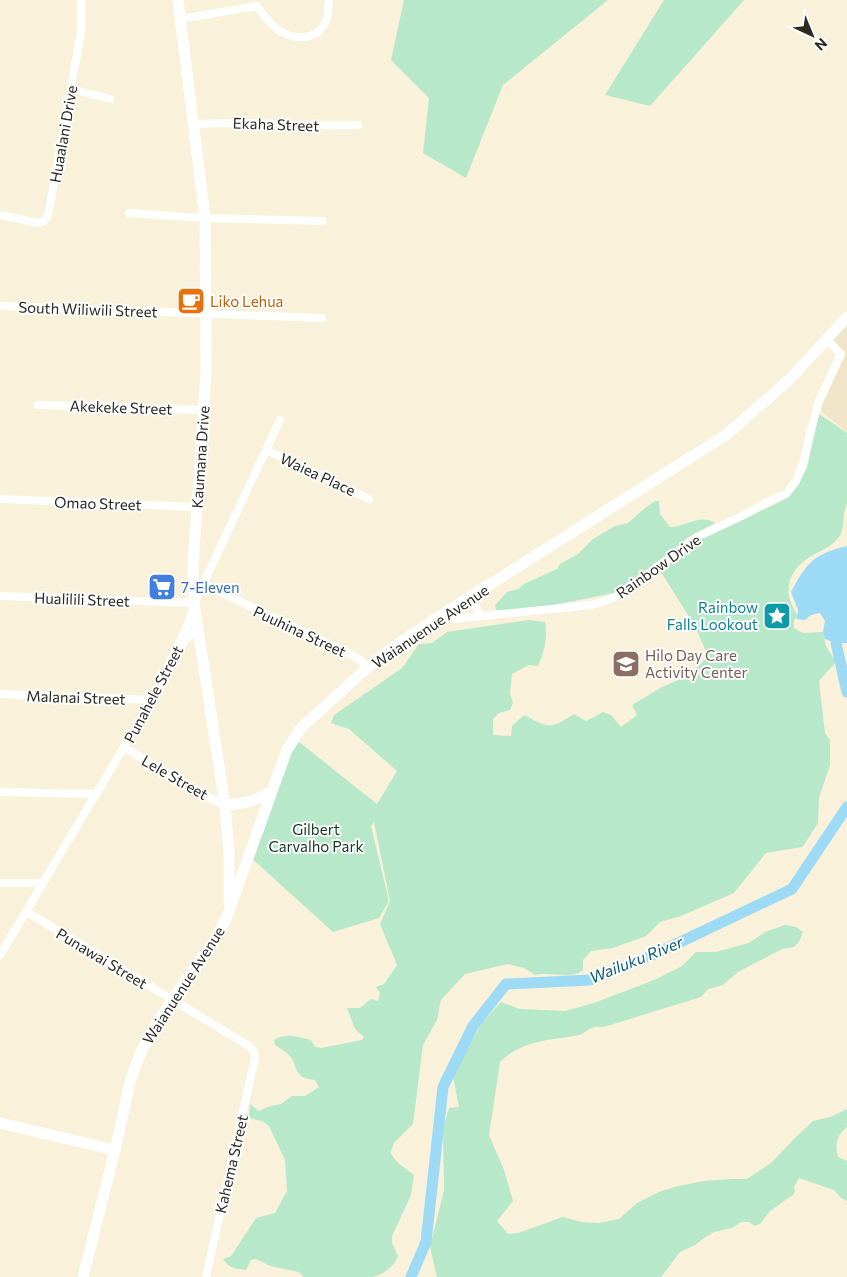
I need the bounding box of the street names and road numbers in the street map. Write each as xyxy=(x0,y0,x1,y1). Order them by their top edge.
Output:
street label: Huaalani Drive xyxy=(46,84,80,184)
street label: Ekaha Street xyxy=(232,113,320,135)
street label: South Wiliwili Street xyxy=(18,298,158,320)
street label: Akekeke Street xyxy=(69,396,173,418)
street label: Kaumana Drive xyxy=(187,405,213,509)
street label: Waiea Place xyxy=(277,449,359,499)
street label: Omao Street xyxy=(54,492,142,514)
street label: Rainbow Drive xyxy=(612,530,704,602)
street label: Waianuenue Avenue xyxy=(368,580,492,672)
street label: Hualilili Street xyxy=(34,588,130,610)
street label: Puuhina Street xyxy=(251,602,349,660)
street label: Punahele Street xyxy=(120,642,186,746)
street label: Malanai Street xyxy=(26,686,126,708)
street label: Lele Street xyxy=(139,751,211,803)
street label: Waianuenue Avenue xyxy=(138,923,228,1047)
street label: Punawai Street xyxy=(53,924,151,992)
street label: Kahema Street xyxy=(211,1113,251,1215)

